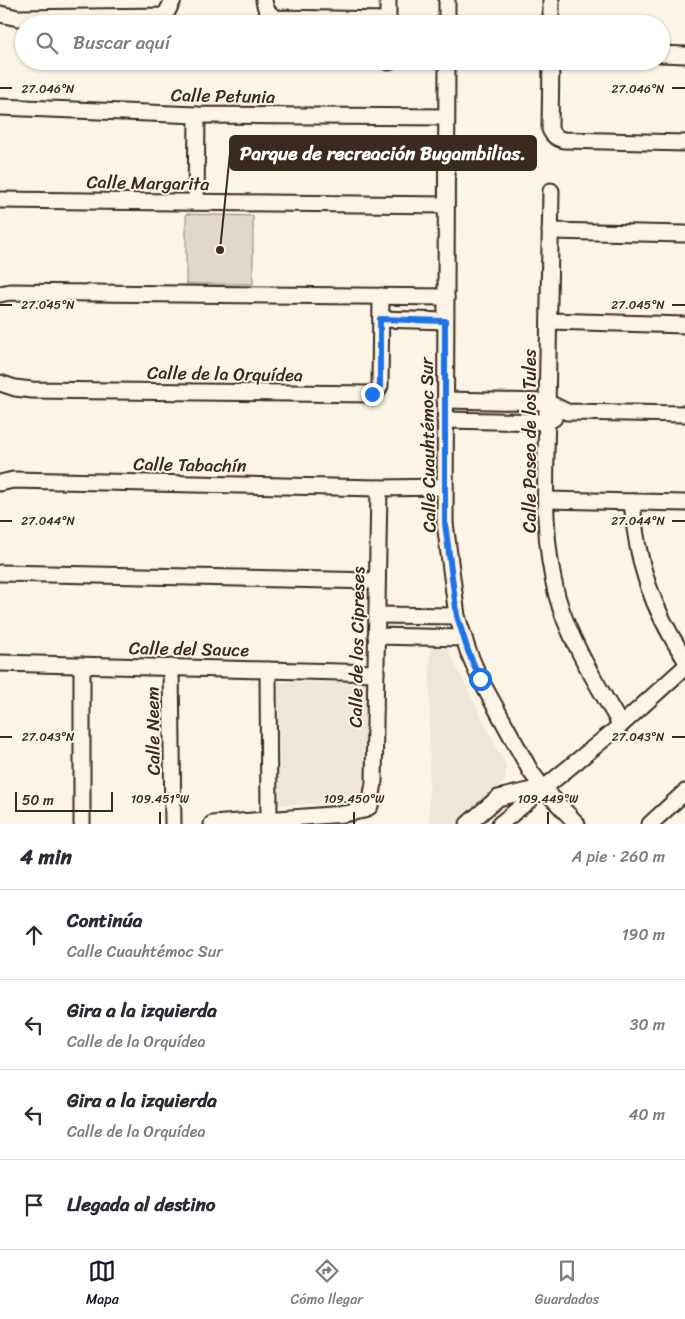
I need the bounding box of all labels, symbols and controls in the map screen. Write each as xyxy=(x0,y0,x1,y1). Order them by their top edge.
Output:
search box xyxy=(15,15,670,70)
text: Buscar aquí xyxy=(73,26,170,59)
icon: search xyxy=(33,29,61,57)
text: 27.046°N xyxy=(22,78,75,100)
text: 27.046°N xyxy=(612,78,665,100)
street label: Calle Petunia xyxy=(171,79,275,113)
callout: Parque de recreación Bugambilias. xyxy=(230,136,536,170)
text: Parque de recreación Bugambilias. xyxy=(240,137,526,170)
street label: Calle Margarita xyxy=(86,166,210,200)
text: 27.045°N xyxy=(21,294,75,316)
text: 27.045°N xyxy=(611,294,665,316)
street label: Calle Paseo de los Tules xyxy=(514,348,546,533)
street label: Calle Cuauhtémoc Sur xyxy=(410,355,446,533)
street label: Calle de la Orquídea xyxy=(147,357,303,391)
route end xyxy=(361,383,384,406)
street label: Calle Tabachín xyxy=(133,448,247,482)
text: 27.044°N xyxy=(21,510,75,532)
text: 27.044°N xyxy=(611,510,665,532)
street label: Calle de los Cipreses xyxy=(340,566,374,728)
street label: Calle del Sauce xyxy=(129,632,250,666)
route start xyxy=(469,668,492,691)
street label: Calle Neem xyxy=(136,686,170,776)
text: 27.043°N xyxy=(22,726,75,748)
text: 27.043°N xyxy=(612,726,665,748)
text: 50 m xyxy=(22,788,54,813)
text: 109.451°W xyxy=(131,788,190,810)
text: 109.450°W xyxy=(324,788,385,810)
text: 109.449°W xyxy=(518,788,579,810)
scale bar xyxy=(15,789,112,812)
text: 4 min xyxy=(20,838,72,876)
text: A pie · 260 m xyxy=(572,842,665,871)
text: Continúa xyxy=(67,904,142,937)
text: 190 m xyxy=(622,920,665,949)
icon: ahead xyxy=(20,921,48,949)
text: Calle Cuauhtémoc Sur xyxy=(67,937,223,966)
text: Gira a la izquierda xyxy=(67,994,217,1027)
text: 30 m xyxy=(630,1010,665,1039)
icon: left xyxy=(20,1011,48,1039)
text: Calle de la Orquídea xyxy=(67,1027,205,1056)
text: Gira a la izquierda xyxy=(67,1084,217,1117)
text: 40 m xyxy=(628,1100,665,1129)
icon: left xyxy=(20,1101,48,1129)
text: Calle de la Orquídea xyxy=(67,1117,205,1146)
text: Llegada al destino xyxy=(67,1188,216,1221)
icon: arrive xyxy=(20,1191,48,1219)
tab: Mapa xyxy=(86,1257,119,1312)
tab: Cómo llegar xyxy=(291,1257,363,1312)
tab: Guardados xyxy=(535,1257,599,1312)

